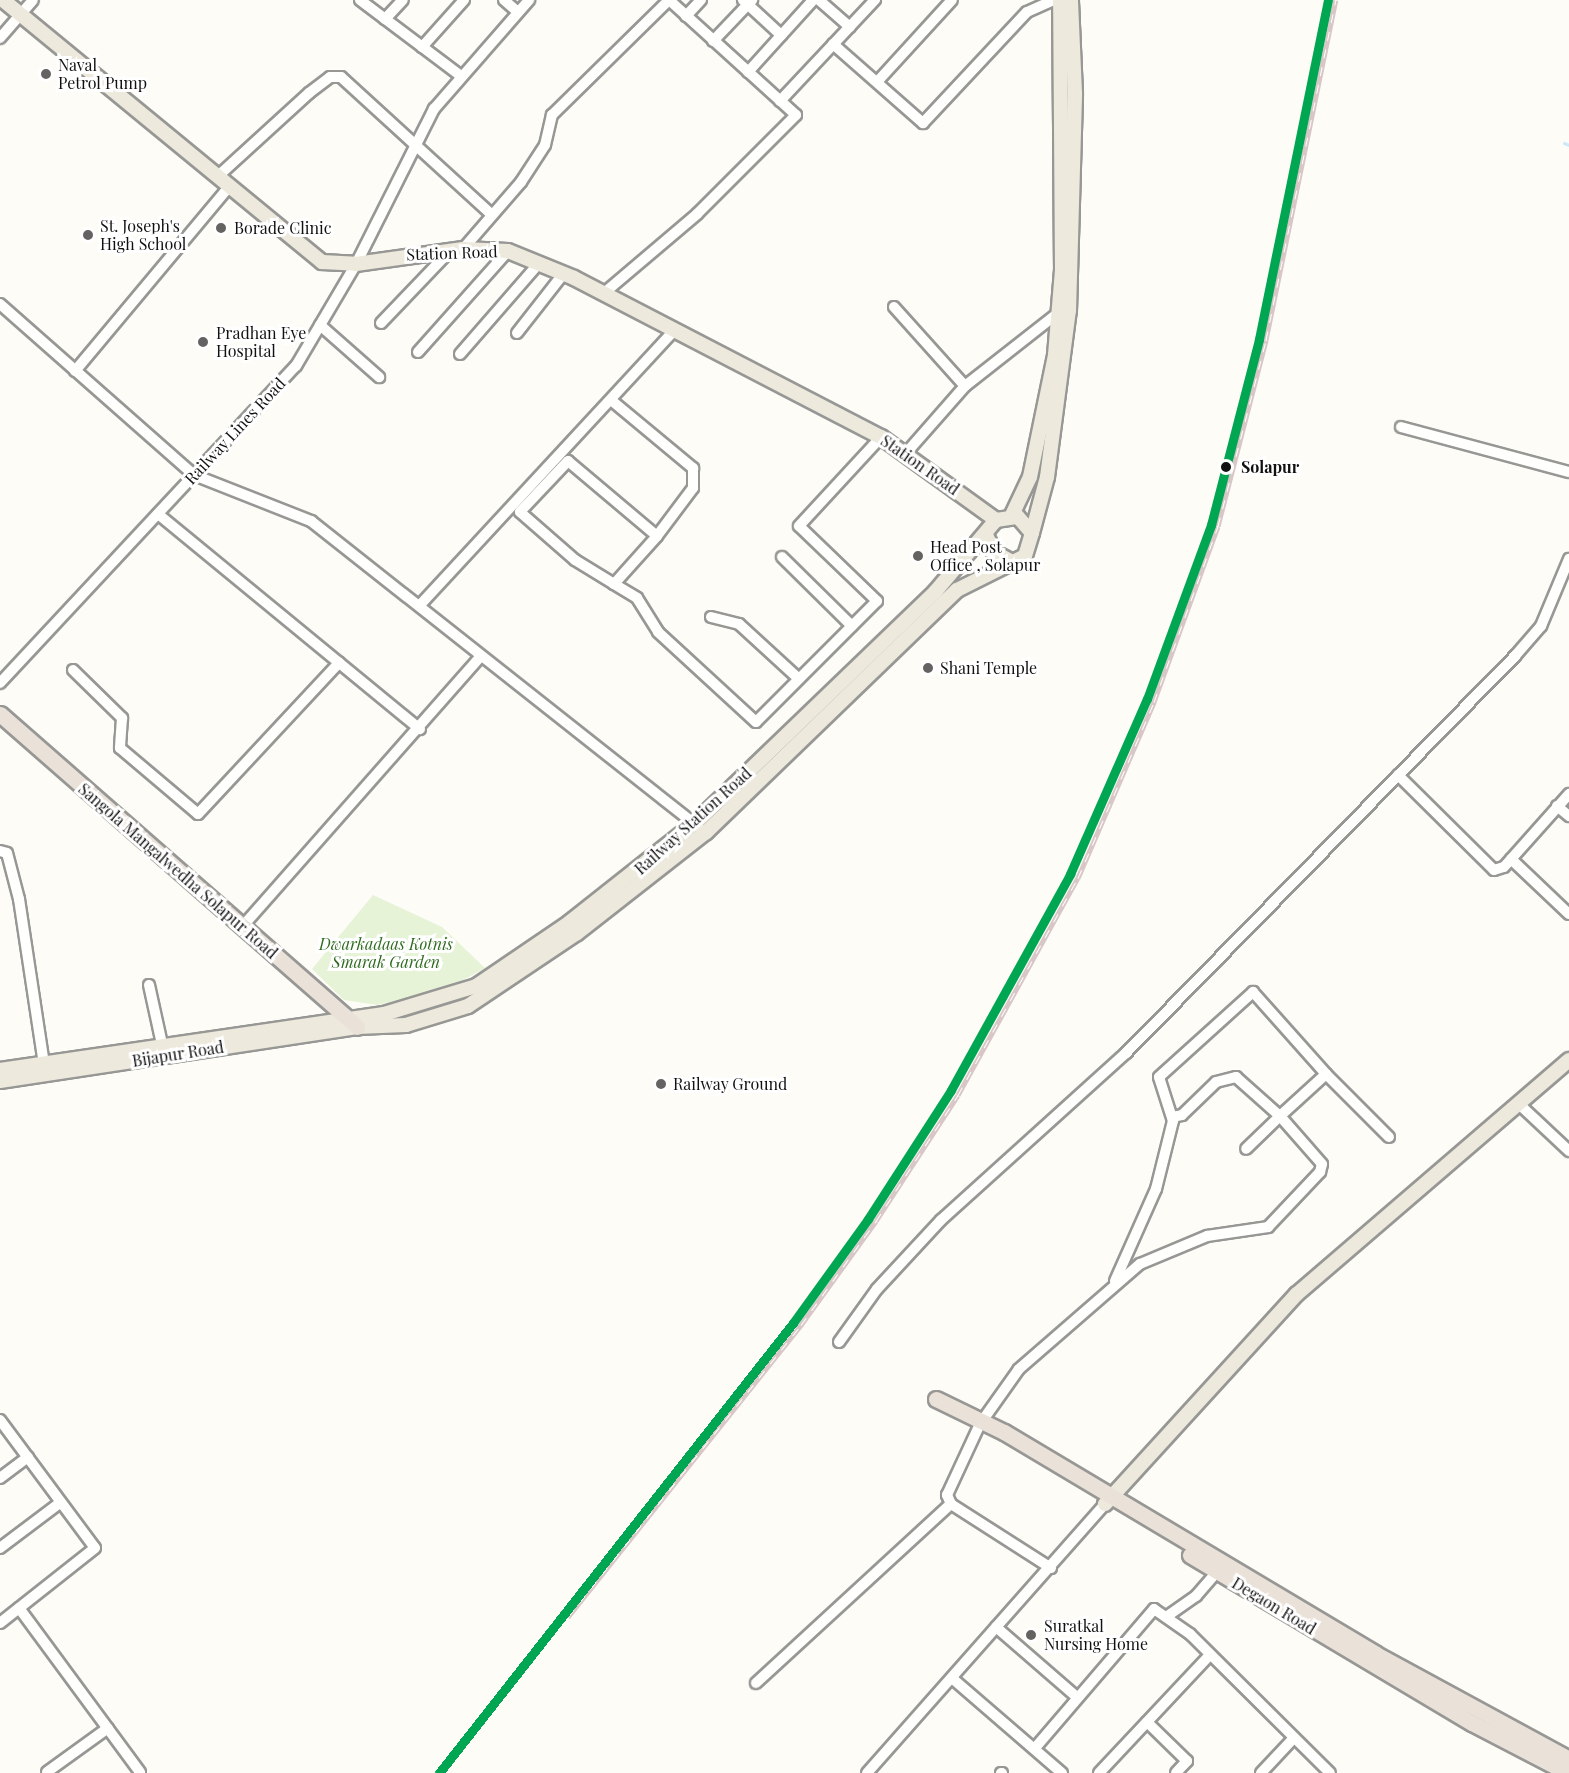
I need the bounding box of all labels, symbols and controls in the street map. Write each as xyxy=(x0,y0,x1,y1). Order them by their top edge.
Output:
place label: Naval Petrol Pump xyxy=(58,55,147,93)
marker: Naval Petrol Pump xyxy=(39,67,53,81)
place label: St. Joseph's High School xyxy=(100,216,186,254)
place label: Borade Clinic xyxy=(234,218,331,238)
marker: Borade Clinic xyxy=(212,219,230,237)
marker: St. Joseph's High School xyxy=(81,228,95,242)
street label: Station Road xyxy=(406,242,498,264)
place label: Pradhan Eye Hospital xyxy=(216,323,306,361)
marker: Pradhan Eye Hospital xyxy=(194,333,212,351)
street label: Railway Lines Road xyxy=(181,374,289,488)
street label: Station Road xyxy=(877,431,963,499)
marker: Solapur xyxy=(1216,457,1236,477)
place label: Solapur xyxy=(1241,457,1299,477)
place label: Head Post Office , Solapur xyxy=(930,537,1040,575)
marker: Head Post Office , Solapur xyxy=(911,549,925,563)
place label: Shani Temple xyxy=(940,658,1038,678)
marker: Shani Temple xyxy=(921,661,935,675)
street label: Railway Station Road xyxy=(630,763,756,879)
street label: Sangola Mangalwedha Solapur Road xyxy=(74,779,282,963)
park label: Dwarkadaas Kotnis Smarak Garden xyxy=(319,934,453,972)
street label: Bijapur Road xyxy=(131,1037,225,1071)
place label: Railway Ground xyxy=(673,1074,788,1094)
marker: Railway Ground xyxy=(654,1077,668,1091)
street label: Degaon Road xyxy=(1229,1573,1319,1639)
place label: Suratkal Nursing Home xyxy=(1044,1616,1148,1654)
marker: Suratkal Nursing Home xyxy=(1022,1626,1040,1644)

